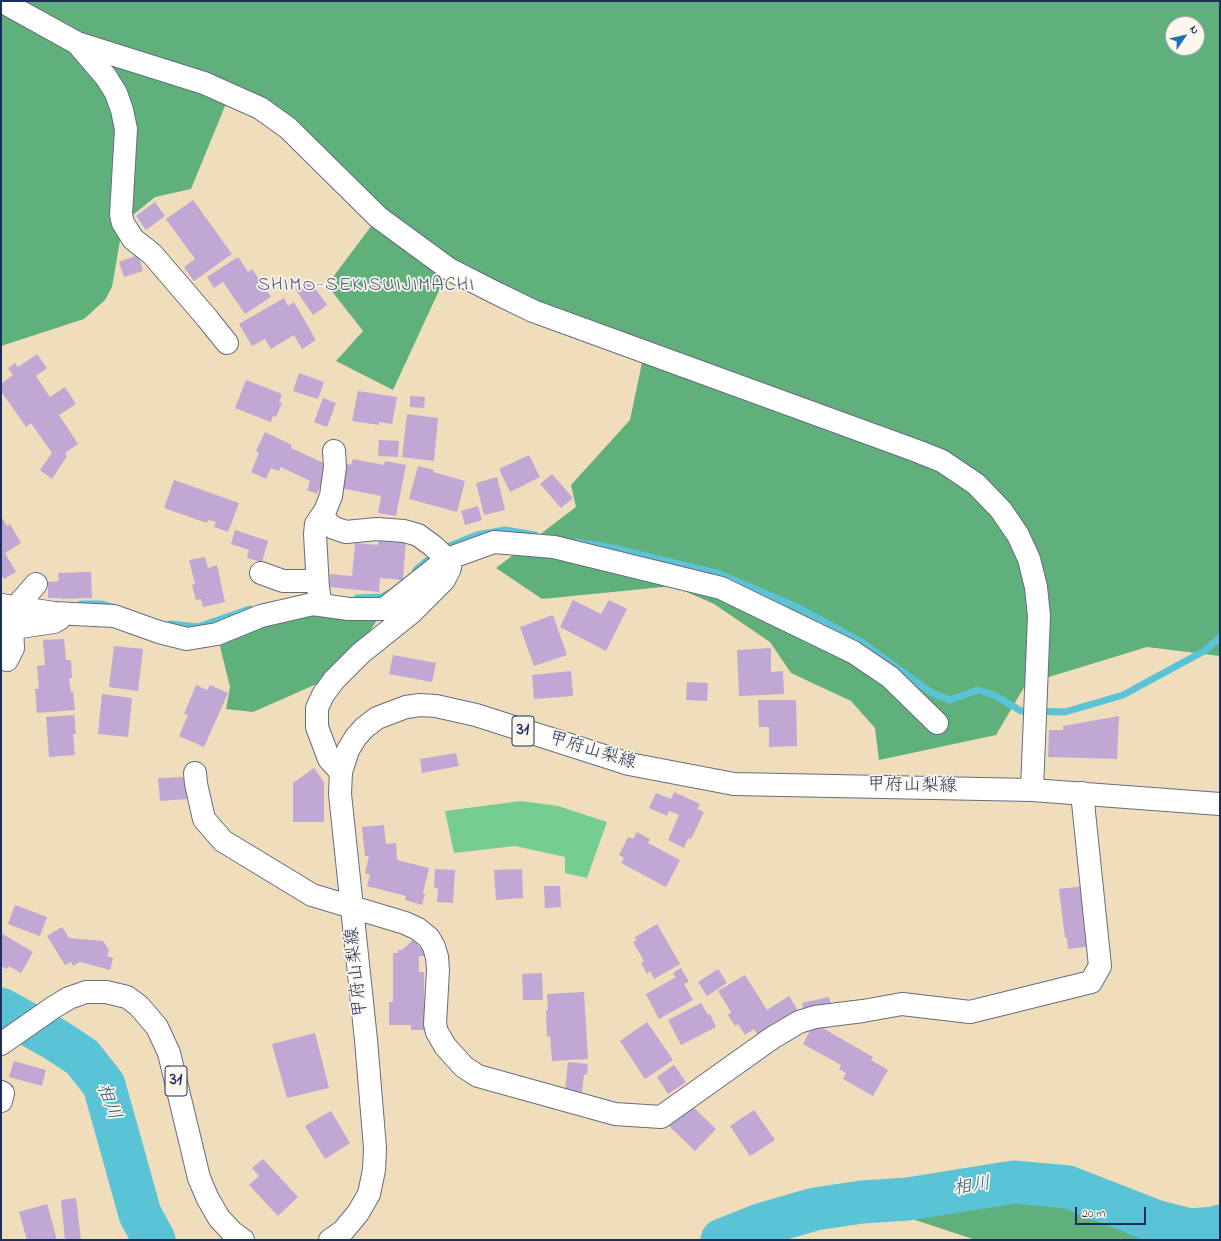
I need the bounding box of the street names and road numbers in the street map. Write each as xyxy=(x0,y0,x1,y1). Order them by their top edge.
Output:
road number: 31 xyxy=(512,716,534,746)
street label: 甲府山梨線 xyxy=(546,729,638,775)
street label: 甲府山梨線 xyxy=(867,775,957,799)
street label: 甲府山梨線 xyxy=(343,926,373,1018)
road number: 31 xyxy=(165,1066,187,1096)

